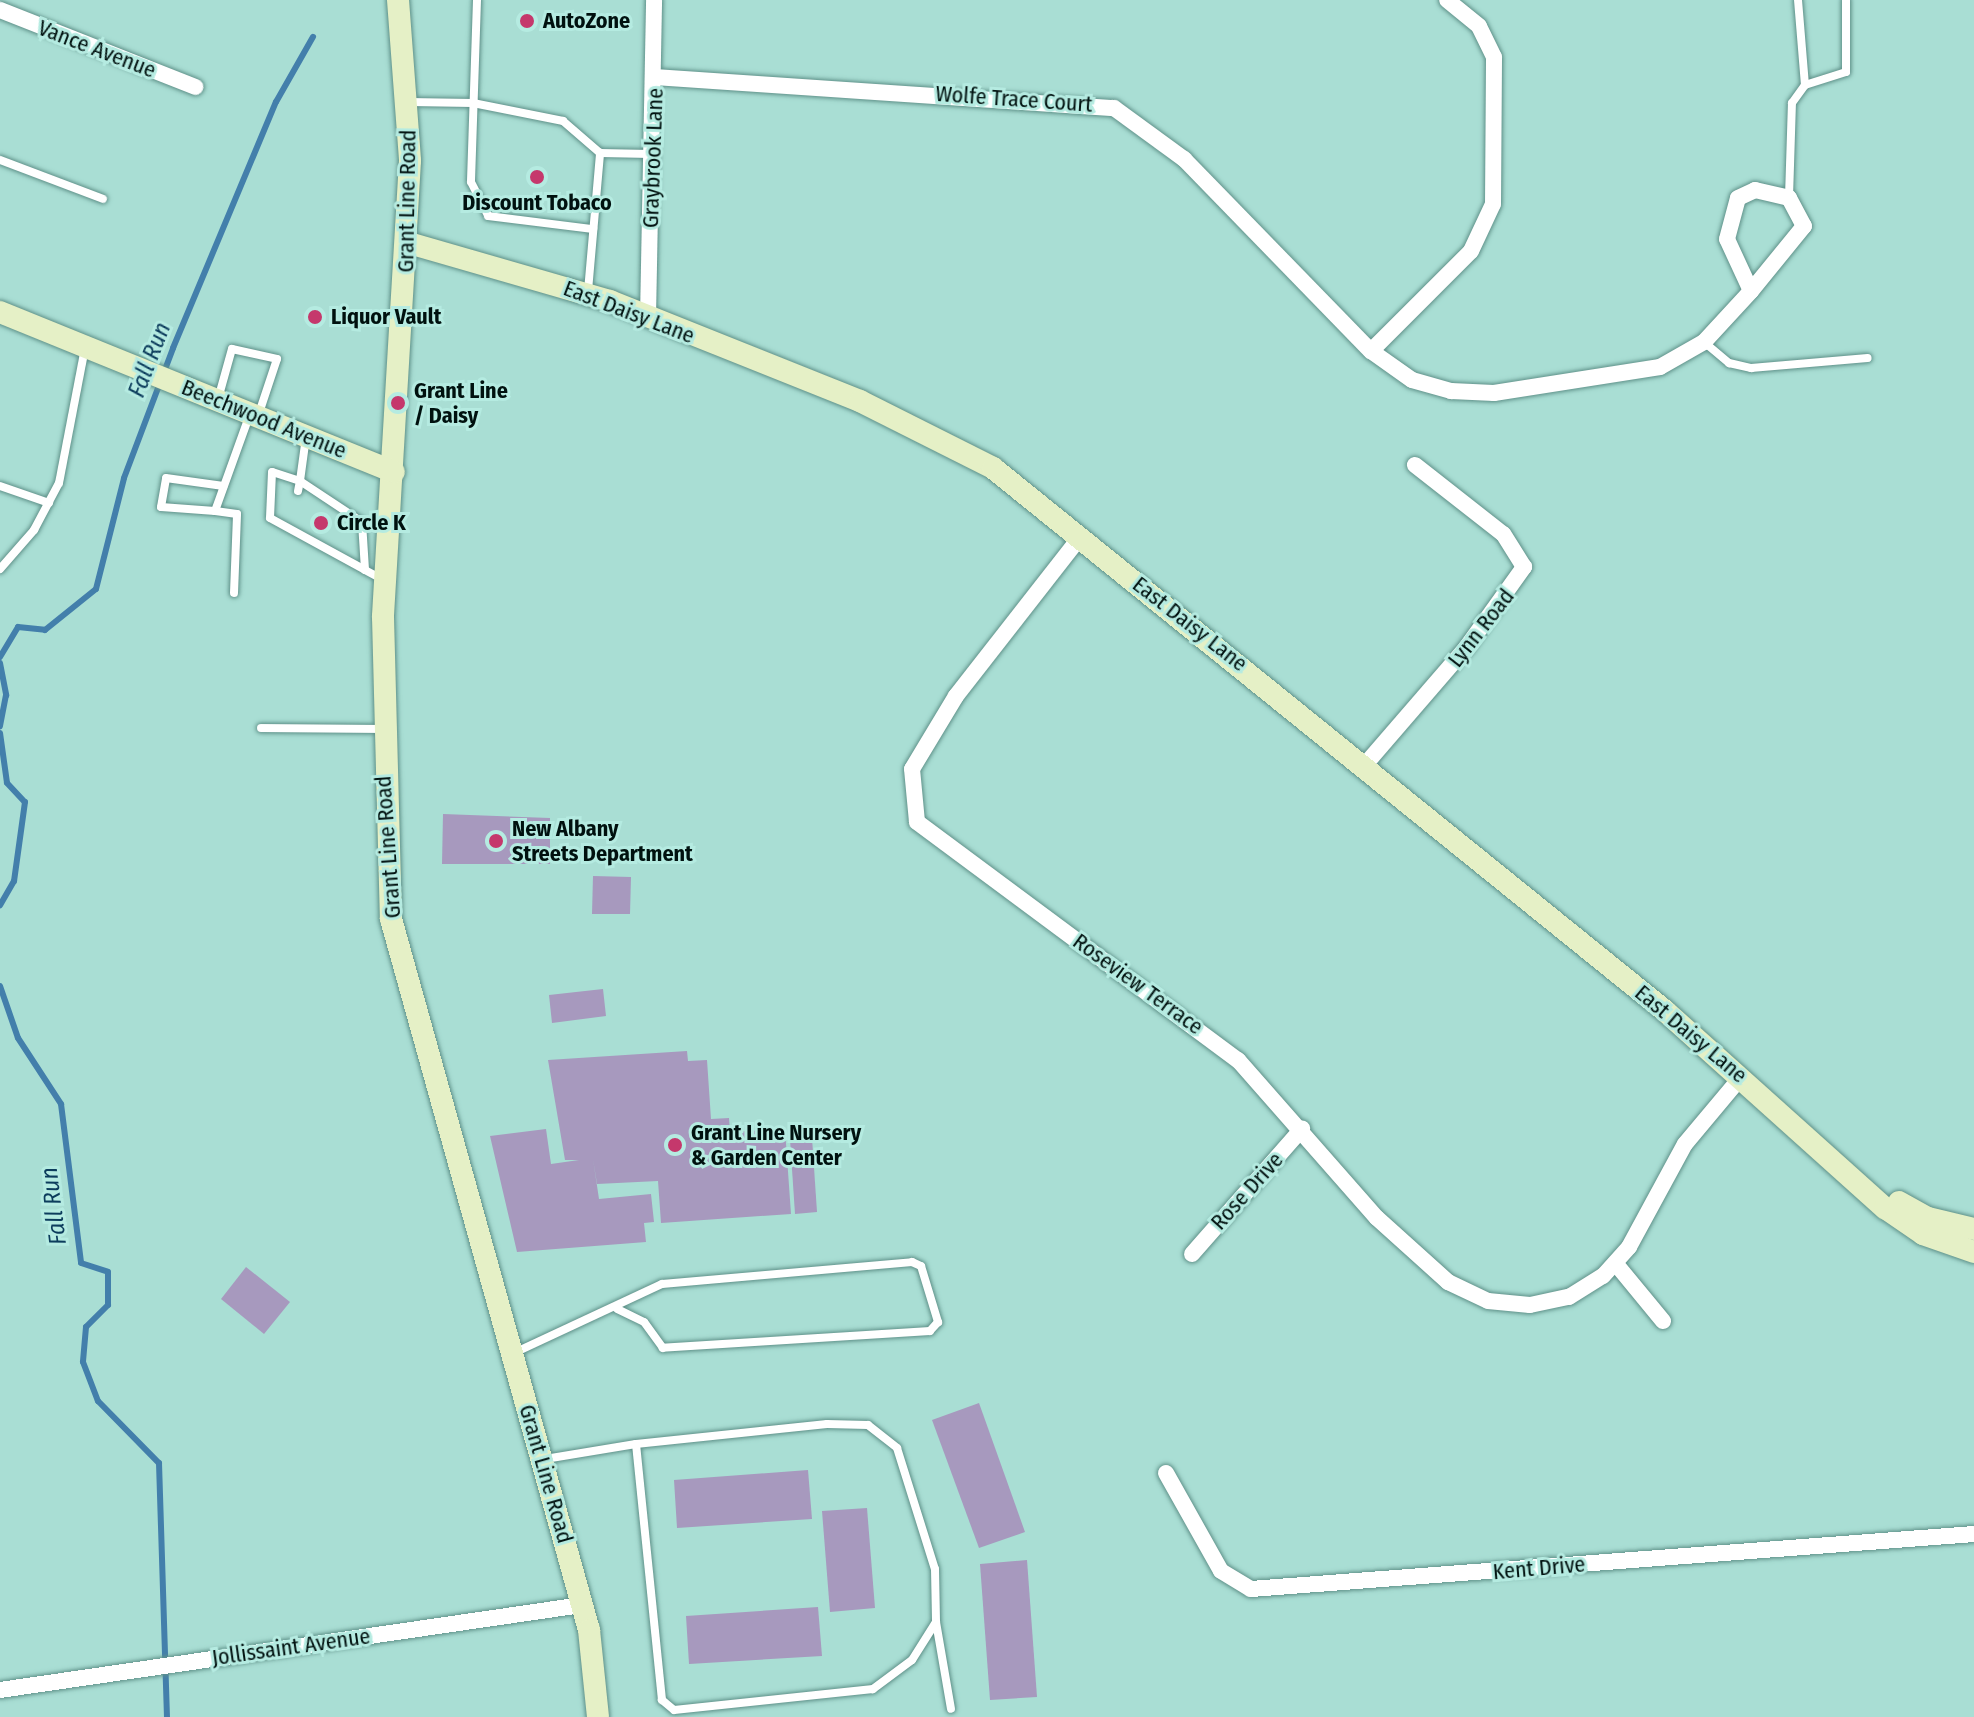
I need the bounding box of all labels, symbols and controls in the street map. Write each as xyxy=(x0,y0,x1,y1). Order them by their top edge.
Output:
place label: AutoZone xyxy=(543,8,630,34)
marker: AutoZone xyxy=(518,12,536,30)
street label: Vance Avenue xyxy=(34,14,160,84)
street label: Wolfe Trace Court xyxy=(935,80,1093,118)
street label: Graybrook Lane xyxy=(637,88,669,228)
street label: Grant Line Road xyxy=(393,129,421,273)
marker: Discount Tobaco xyxy=(528,168,546,186)
place label: Discount Tobaco xyxy=(462,190,612,216)
street label: East Daisy Lane xyxy=(560,275,698,349)
place label: Liquor Vault xyxy=(331,304,441,330)
marker: Liquor Vault xyxy=(306,308,324,326)
water label: Fall Run xyxy=(123,318,177,402)
street label: Beechwood Avenue xyxy=(178,374,350,464)
place label: Grant Line / Daisy xyxy=(414,377,508,428)
marker: Grant Line / Daisy xyxy=(389,394,407,412)
place label: Circle K xyxy=(337,510,406,536)
marker: Circle K xyxy=(312,514,330,532)
street label: East Daisy Lane xyxy=(1127,571,1253,677)
street label: Lynn Road xyxy=(1442,584,1520,672)
street label: Grant Line Road xyxy=(370,775,406,919)
place label: New Albany Streets Department xyxy=(512,815,693,866)
marker: New Albany Streets Department xyxy=(487,832,505,850)
street label: Roseview Terrace xyxy=(1068,928,1208,1040)
street label: East Daisy Lane xyxy=(1630,979,1752,1089)
place label: Grant Line Nursery & Garden Center xyxy=(691,1119,861,1170)
marker: Grant Line Nursery & Garden Center xyxy=(666,1136,684,1154)
street label: Rose Drive xyxy=(1205,1147,1289,1235)
water label: Fall Run xyxy=(35,1165,73,1247)
street label: Grant Line Road xyxy=(514,1402,578,1546)
street label: Kent Drive xyxy=(1492,1551,1586,1585)
street label: Jollissaint Avenue xyxy=(210,1623,372,1671)

